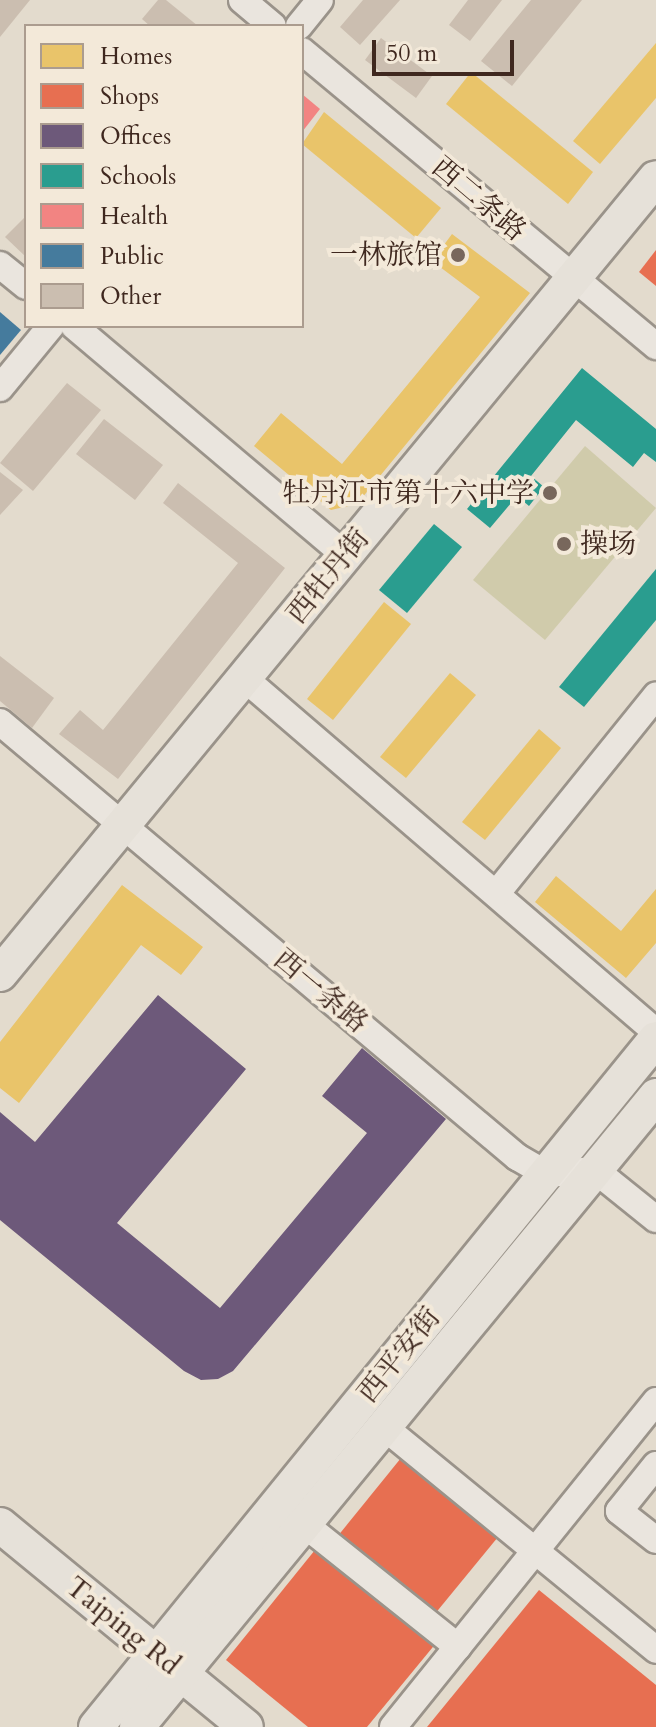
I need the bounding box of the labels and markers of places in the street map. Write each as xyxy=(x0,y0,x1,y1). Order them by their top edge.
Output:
place label: 一林旅馆 xyxy=(330,238,442,272)
marker: 一林旅馆 xyxy=(449,246,467,264)
place label: 牡丹江市第十六中学 xyxy=(282,476,534,510)
marker: 牡丹江市第十六中学 xyxy=(541,484,559,502)
place label: 操场 xyxy=(580,527,636,561)
marker: 操场 xyxy=(555,535,573,553)

